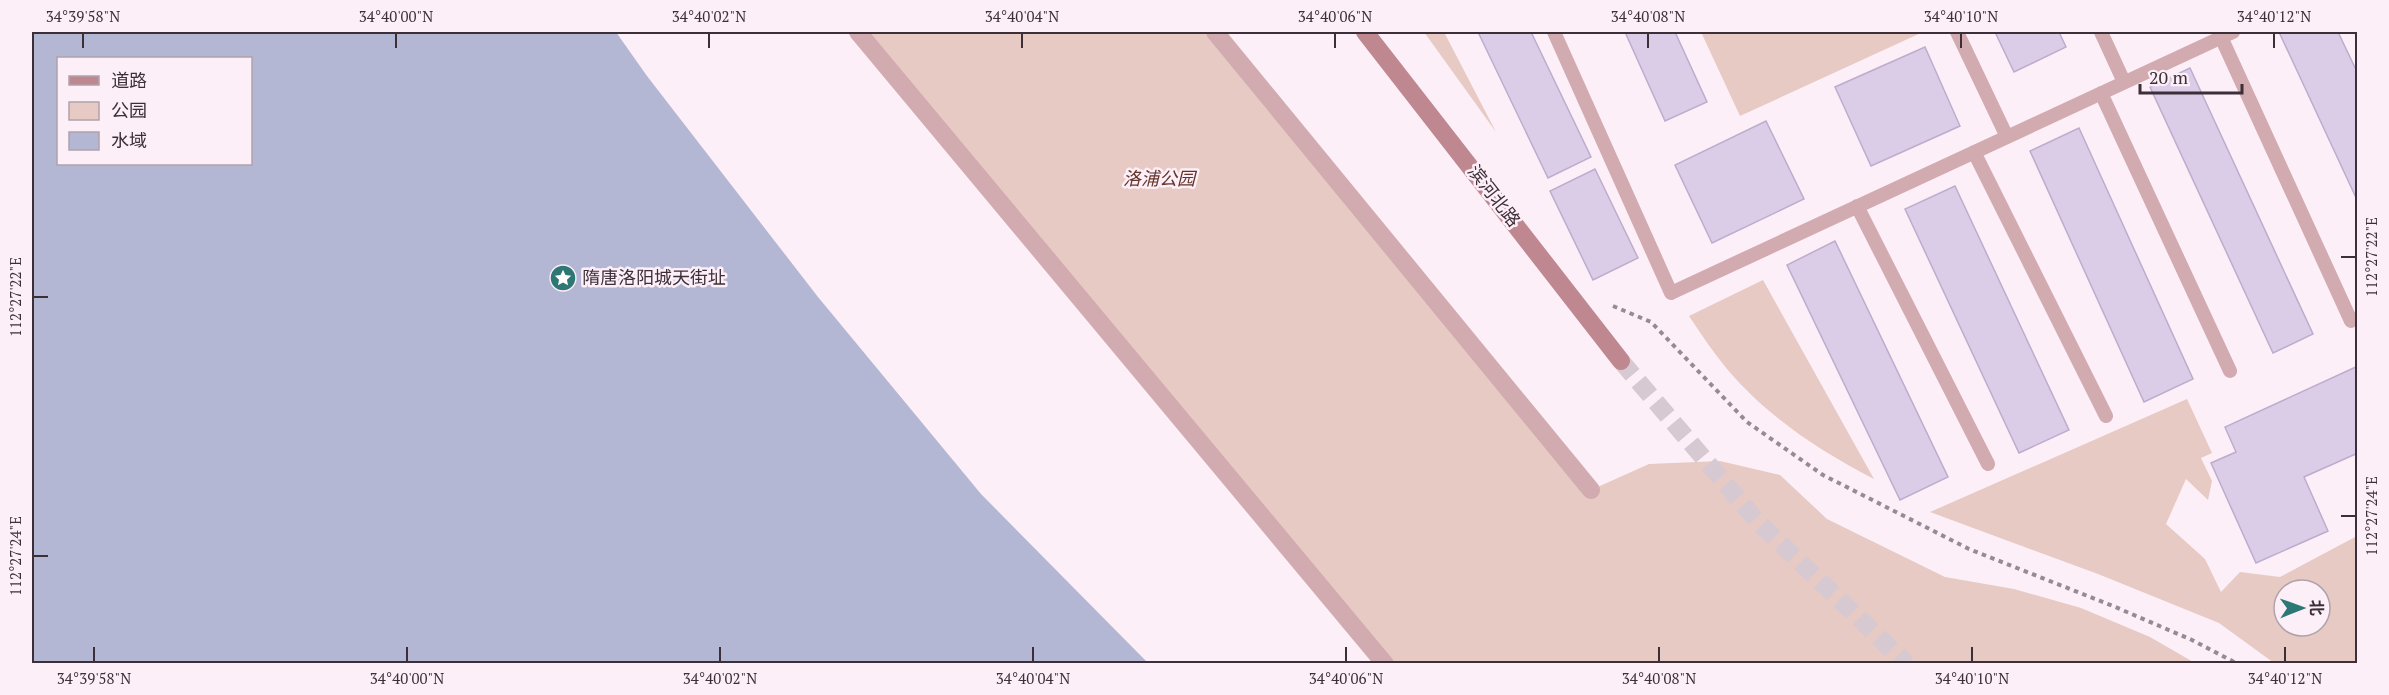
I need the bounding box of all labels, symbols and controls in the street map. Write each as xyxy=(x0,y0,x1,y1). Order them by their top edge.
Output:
text: 34°39'58"N xyxy=(46,6,120,26)
text: 34°40'00"N xyxy=(359,6,433,26)
text: 34°40'02"N xyxy=(672,6,746,26)
text: 34°40'04"N xyxy=(985,6,1059,26)
text: 34°40'06"N xyxy=(1298,6,1372,26)
text: 34°40'08"N xyxy=(1611,6,1685,26)
text: 34°40'10"N xyxy=(1924,6,1998,26)
text: 34°40'12"N xyxy=(2237,6,2311,26)
legend xyxy=(57,57,252,165)
scale bar xyxy=(2140,57,2242,95)
text: 20 m xyxy=(2149,65,2189,89)
text: 道路 xyxy=(111,68,147,92)
text: 公园 xyxy=(111,98,147,122)
text: 水域 xyxy=(111,128,147,152)
street label: 滨河北路 xyxy=(1463,160,1526,231)
park label: 洛浦公园 xyxy=(1123,166,1198,190)
text: 112°27'22"E xyxy=(2361,217,2381,297)
text: 112°27'22"E xyxy=(5,257,25,337)
place icon: 隋唐洛阳城天街址 xyxy=(548,263,578,293)
place label: 隋唐洛阳城天街址 xyxy=(582,265,726,289)
text: 112°27'24"E xyxy=(2361,476,2381,556)
text: 112°27'24"E xyxy=(5,516,25,596)
north arrow xyxy=(2272,578,2332,638)
text: 北 xyxy=(2306,600,2328,616)
text: 34°39'58"N xyxy=(57,668,131,688)
text: 34°40'00"N xyxy=(370,668,444,688)
text: 34°40'02"N xyxy=(683,668,757,688)
text: 34°40'04"N xyxy=(996,668,1070,688)
text: 34°40'06"N xyxy=(1309,668,1383,688)
text: 34°40'08"N xyxy=(1622,668,1696,688)
text: 34°40'10"N xyxy=(1935,668,2009,688)
text: 34°40'12"N xyxy=(2248,668,2322,688)

